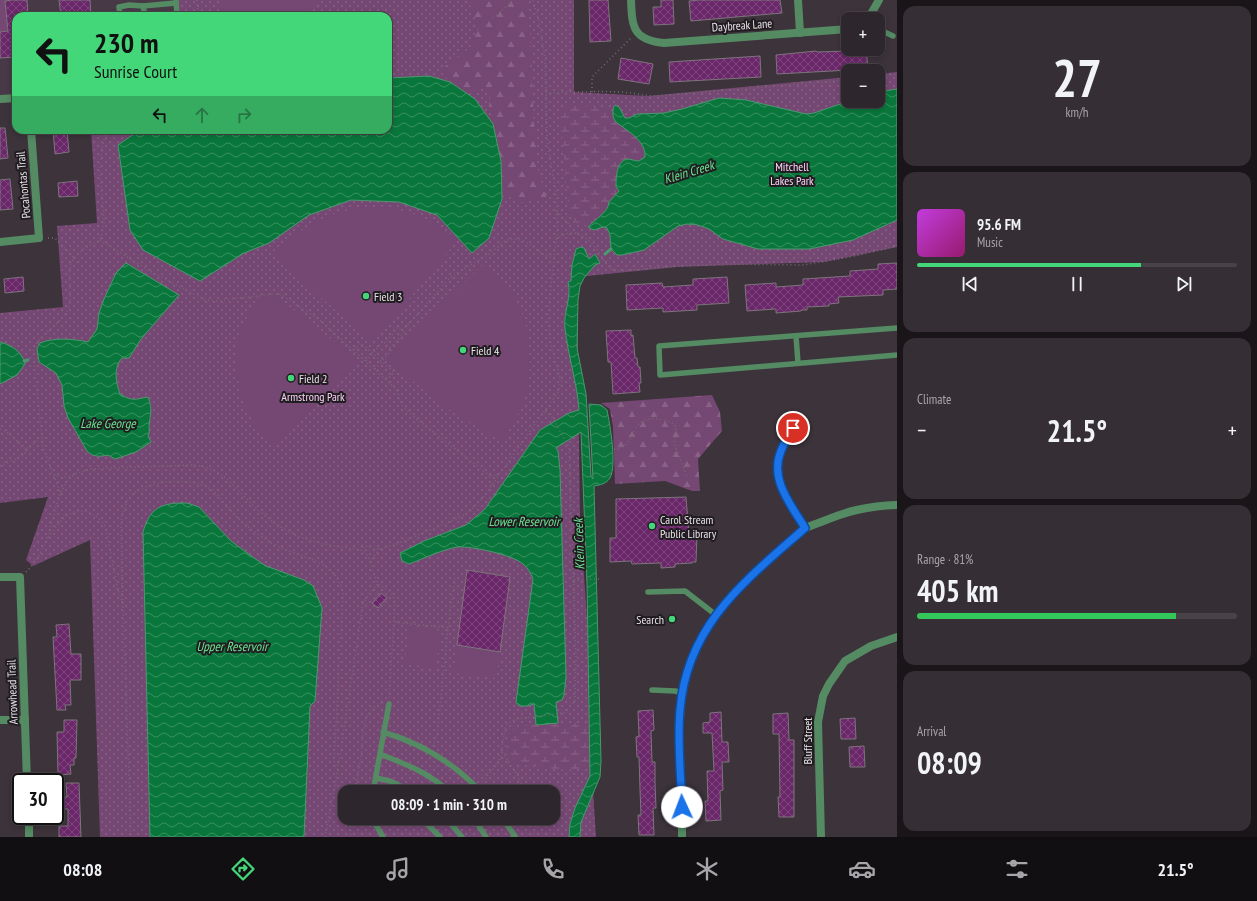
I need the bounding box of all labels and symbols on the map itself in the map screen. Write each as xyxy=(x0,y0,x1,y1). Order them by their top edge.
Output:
street label: Daybreak Lane xyxy=(711,15,773,35)
street label: Pocahontas Trail xyxy=(13,151,33,219)
water label: Klein Creek xyxy=(662,156,718,188)
park label: Mitchell Lakes Park xyxy=(770,159,814,188)
place label: Field 3 xyxy=(374,289,402,304)
marker: Field 3 xyxy=(361,291,371,301)
place label: Field 4 xyxy=(471,343,500,358)
marker: Field 4 xyxy=(458,345,468,355)
place label: Field 2 xyxy=(299,371,327,386)
marker: Field 2 xyxy=(286,373,296,383)
park label: Armstrong Park xyxy=(281,389,345,404)
pin xyxy=(776,411,810,445)
water label: Lake George xyxy=(80,415,137,432)
place label: Carol Stream Public Library xyxy=(660,512,717,541)
water label: Lower Reservoir xyxy=(488,513,562,530)
water label: Klein Creek xyxy=(570,516,588,570)
marker: Carol Stream Public Library xyxy=(647,521,657,531)
place label: Search xyxy=(636,612,664,627)
marker: Search xyxy=(667,614,677,624)
water label: Upper Reservoir xyxy=(196,638,270,655)
street label: Arrowhead Trail xyxy=(3,659,21,725)
street label: Bluff Street xyxy=(800,717,815,765)
speed limit sign: 30 xyxy=(12,773,64,825)
position arrow xyxy=(661,786,703,828)

